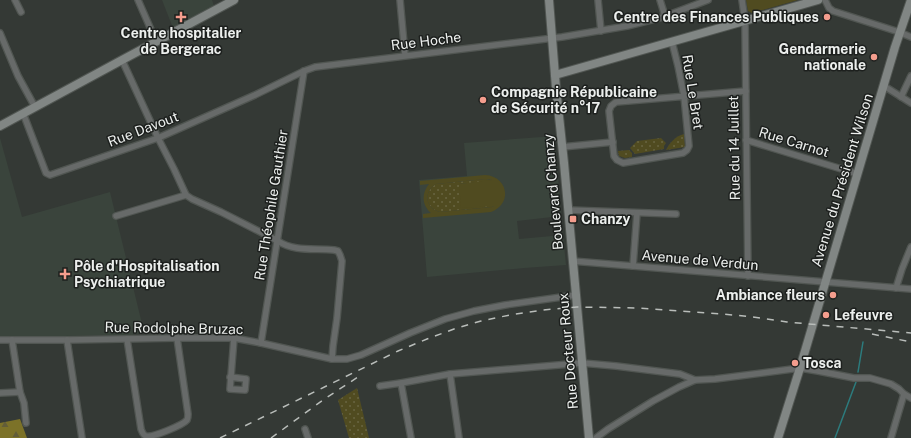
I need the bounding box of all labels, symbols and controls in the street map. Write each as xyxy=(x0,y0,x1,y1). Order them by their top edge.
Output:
place label: Centre des Finances Publiques xyxy=(614,9,819,25)
marker: Centre hospitalier de Bergerac xyxy=(175,11,187,23)
marker: Centre des Finances Publiques xyxy=(822,12,832,22)
place label: Centre hospitalier de Bergerac xyxy=(121,25,242,57)
street label: Rue Hoche xyxy=(390,29,462,53)
place label: Gendarmerie nationale xyxy=(779,41,866,73)
marker: Gendarmerie nationale xyxy=(869,52,879,62)
street label: Rue Le Bret xyxy=(679,53,707,131)
place label: Compagnie Républicaine de Sécurité n°17 xyxy=(491,84,657,116)
street label: Avenue du Président Wilson xyxy=(808,91,876,269)
marker: Compagnie Républicaine de Sécurité n°17 xyxy=(478,95,488,105)
street label: Rue du 14 Juillet xyxy=(725,96,743,200)
street label: Rue Davout xyxy=(105,108,181,150)
street label: Rue Carnot xyxy=(757,124,831,160)
street label: Rue Théophile Gauthier xyxy=(251,128,291,282)
street label: Boulevard Chanzy xyxy=(540,133,566,251)
place label: Chanzy xyxy=(581,211,630,227)
marker: Chanzy xyxy=(568,214,578,224)
street label: Avenue de Verdun xyxy=(641,247,759,273)
place label: Pôle d'Hospitalisation Psychiatrique xyxy=(74,258,220,290)
marker: Pôle d'Hospitalisation Psychiatrique xyxy=(59,268,71,280)
place label: Ambiance fleurs xyxy=(716,287,825,303)
marker: Ambiance fleurs xyxy=(828,290,838,300)
street label: Rue Docteur Roux xyxy=(555,292,581,410)
place label: Lefeuvre xyxy=(834,307,893,323)
marker: Lefeuvre xyxy=(821,310,831,320)
street label: Rue Rodolphe Bruzac xyxy=(104,319,244,337)
place label: Tosca xyxy=(803,355,842,371)
marker: Tosca xyxy=(790,358,800,368)

